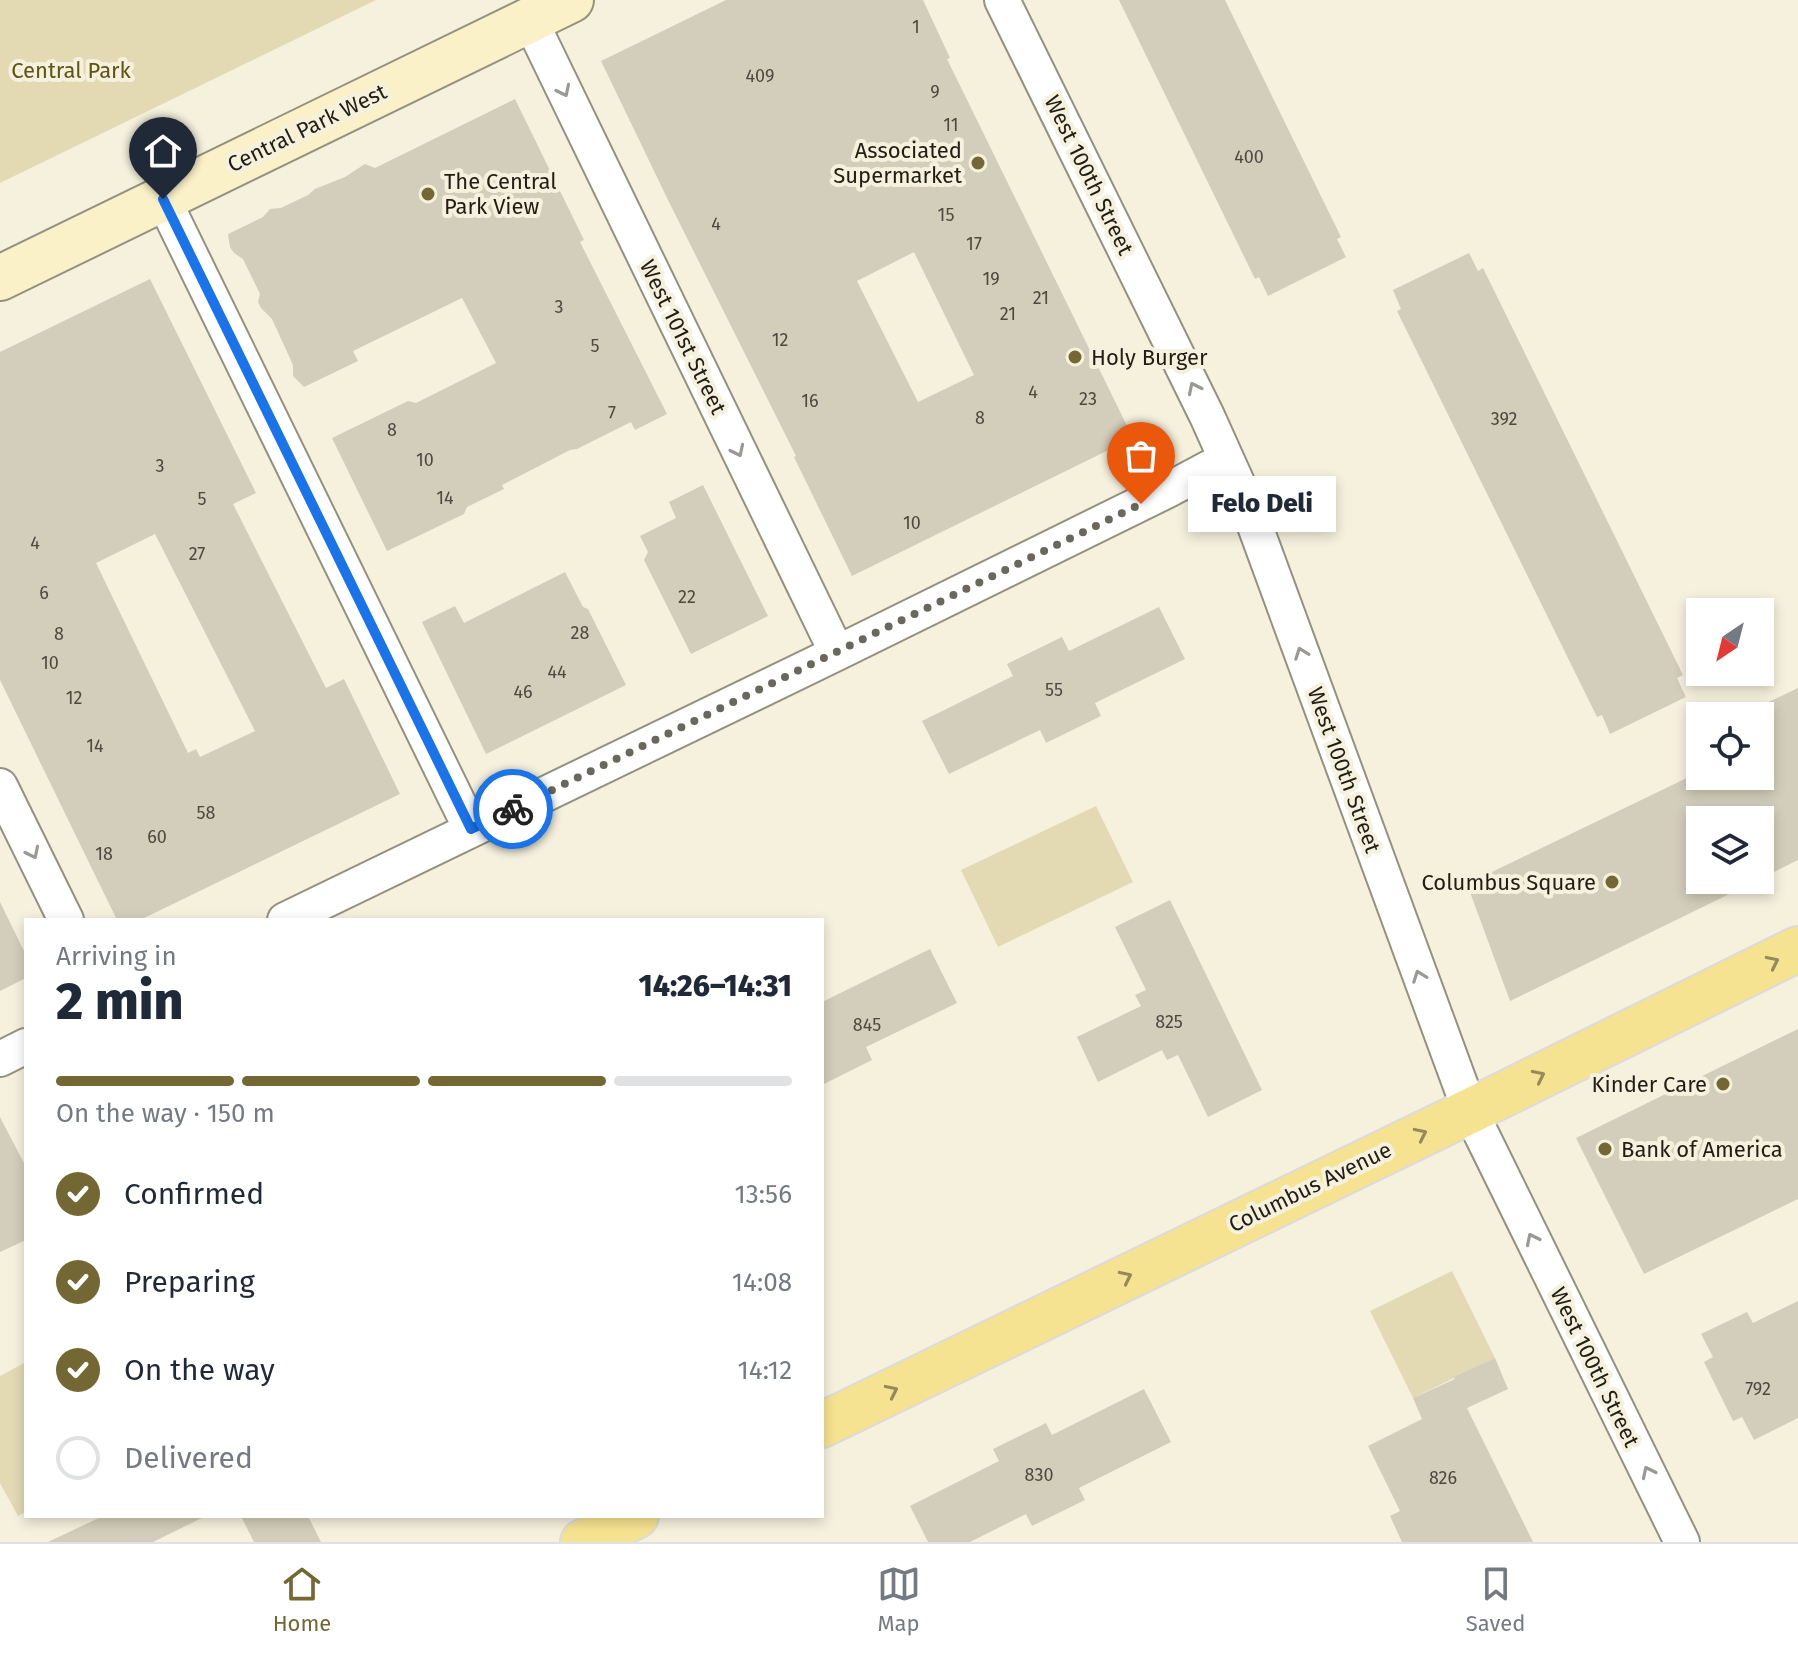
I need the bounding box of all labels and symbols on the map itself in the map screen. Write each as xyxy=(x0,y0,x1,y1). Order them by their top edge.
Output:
house number: 1 xyxy=(912,16,920,38)
park label: Central Park xyxy=(11,57,132,84)
house number: 409 xyxy=(746,65,774,87)
street label: Central Park West xyxy=(223,78,391,178)
house number: 9 xyxy=(930,81,940,103)
one-way arrow xyxy=(554,82,569,97)
street label: West 100th Street xyxy=(1039,91,1139,259)
house number: 11 xyxy=(943,114,959,136)
pin xyxy=(129,117,197,199)
place label: Associated Supermarket xyxy=(833,137,962,189)
house number: 400 xyxy=(1234,146,1264,168)
marker: Associated Supermarket xyxy=(969,154,987,172)
place label: The Central Park View xyxy=(444,168,557,220)
marker: The Central Park View xyxy=(419,185,437,203)
house number: 15 xyxy=(938,204,954,226)
house number: 4 xyxy=(711,213,721,235)
house number: 17 xyxy=(966,233,982,255)
street label: West 101st Street xyxy=(634,255,732,419)
house number: 19 xyxy=(982,268,1000,290)
house number: 21 xyxy=(1033,287,1049,309)
house number: 3 xyxy=(555,296,563,318)
house number: 21 xyxy=(1000,303,1016,325)
house number: 12 xyxy=(772,329,788,351)
house number: 5 xyxy=(590,335,600,357)
place label: Holy Burger xyxy=(1091,344,1208,371)
marker: Holy Burger xyxy=(1066,348,1084,366)
house number: 4 xyxy=(1028,381,1038,403)
one-way arrow xyxy=(1188,382,1203,397)
house number: 23 xyxy=(1079,388,1097,410)
house number: 16 xyxy=(801,390,819,412)
house number: 7 xyxy=(608,402,616,424)
house number: 8 xyxy=(975,407,985,429)
house number: 392 xyxy=(1491,408,1517,430)
house number: 8 xyxy=(387,419,397,441)
pin xyxy=(1107,422,1175,504)
one-way arrow xyxy=(729,442,744,457)
house number: 10 xyxy=(416,449,434,471)
house number: 3 xyxy=(156,455,164,477)
callout: Felo Deli xyxy=(1189,476,1337,532)
house number: 14 xyxy=(436,487,454,509)
house number: 5 xyxy=(197,488,207,510)
house number: 10 xyxy=(903,512,921,534)
house number: 4 xyxy=(30,532,40,554)
house number: 27 xyxy=(189,543,205,565)
house number: 6 xyxy=(39,582,49,604)
house number: 22 xyxy=(678,586,696,608)
north arrow xyxy=(1686,598,1774,686)
house number: 28 xyxy=(571,622,589,644)
house number: 8 xyxy=(54,623,64,645)
one-way arrow xyxy=(1294,647,1311,661)
house number: 10 xyxy=(41,652,59,674)
house number: 44 xyxy=(547,661,567,683)
house number: 55 xyxy=(1045,679,1063,701)
house number: 46 xyxy=(513,681,533,703)
street label: West 100th Street xyxy=(1301,683,1387,857)
house number: 12 xyxy=(66,687,82,709)
house number: 14 xyxy=(86,735,104,757)
courier xyxy=(473,769,553,849)
house number: 58 xyxy=(197,802,216,824)
house number: 60 xyxy=(147,826,167,848)
house number: 18 xyxy=(95,843,113,865)
one-way arrow xyxy=(23,845,39,860)
place label: Columbus Square xyxy=(1421,869,1596,896)
marker: Columbus Square xyxy=(1603,873,1621,891)
one-way arrow xyxy=(1764,956,1779,971)
one-way arrow xyxy=(1413,970,1429,984)
house number: 825 xyxy=(1155,1011,1183,1033)
house number: 845 xyxy=(853,1014,881,1036)
one-way arrow xyxy=(1531,1071,1546,1086)
place label: Kinder Care xyxy=(1592,1071,1707,1098)
marker: Kinder Care xyxy=(1714,1075,1732,1093)
one-way arrow xyxy=(1412,1128,1427,1144)
street label: Columbus Avenue xyxy=(1224,1136,1396,1238)
place label: Bank of America xyxy=(1621,1136,1783,1163)
marker: Bank of America xyxy=(1596,1140,1614,1158)
one-way arrow xyxy=(1527,1232,1542,1247)
one-way arrow xyxy=(1118,1271,1132,1287)
street label: West 100th Street xyxy=(1545,1283,1645,1451)
house number: 792 xyxy=(1745,1378,1771,1400)
one-way arrow xyxy=(884,1385,899,1401)
house number: 830 xyxy=(1025,1464,1053,1486)
one-way arrow xyxy=(1642,1465,1657,1480)
house number: 826 xyxy=(1429,1467,1457,1489)

